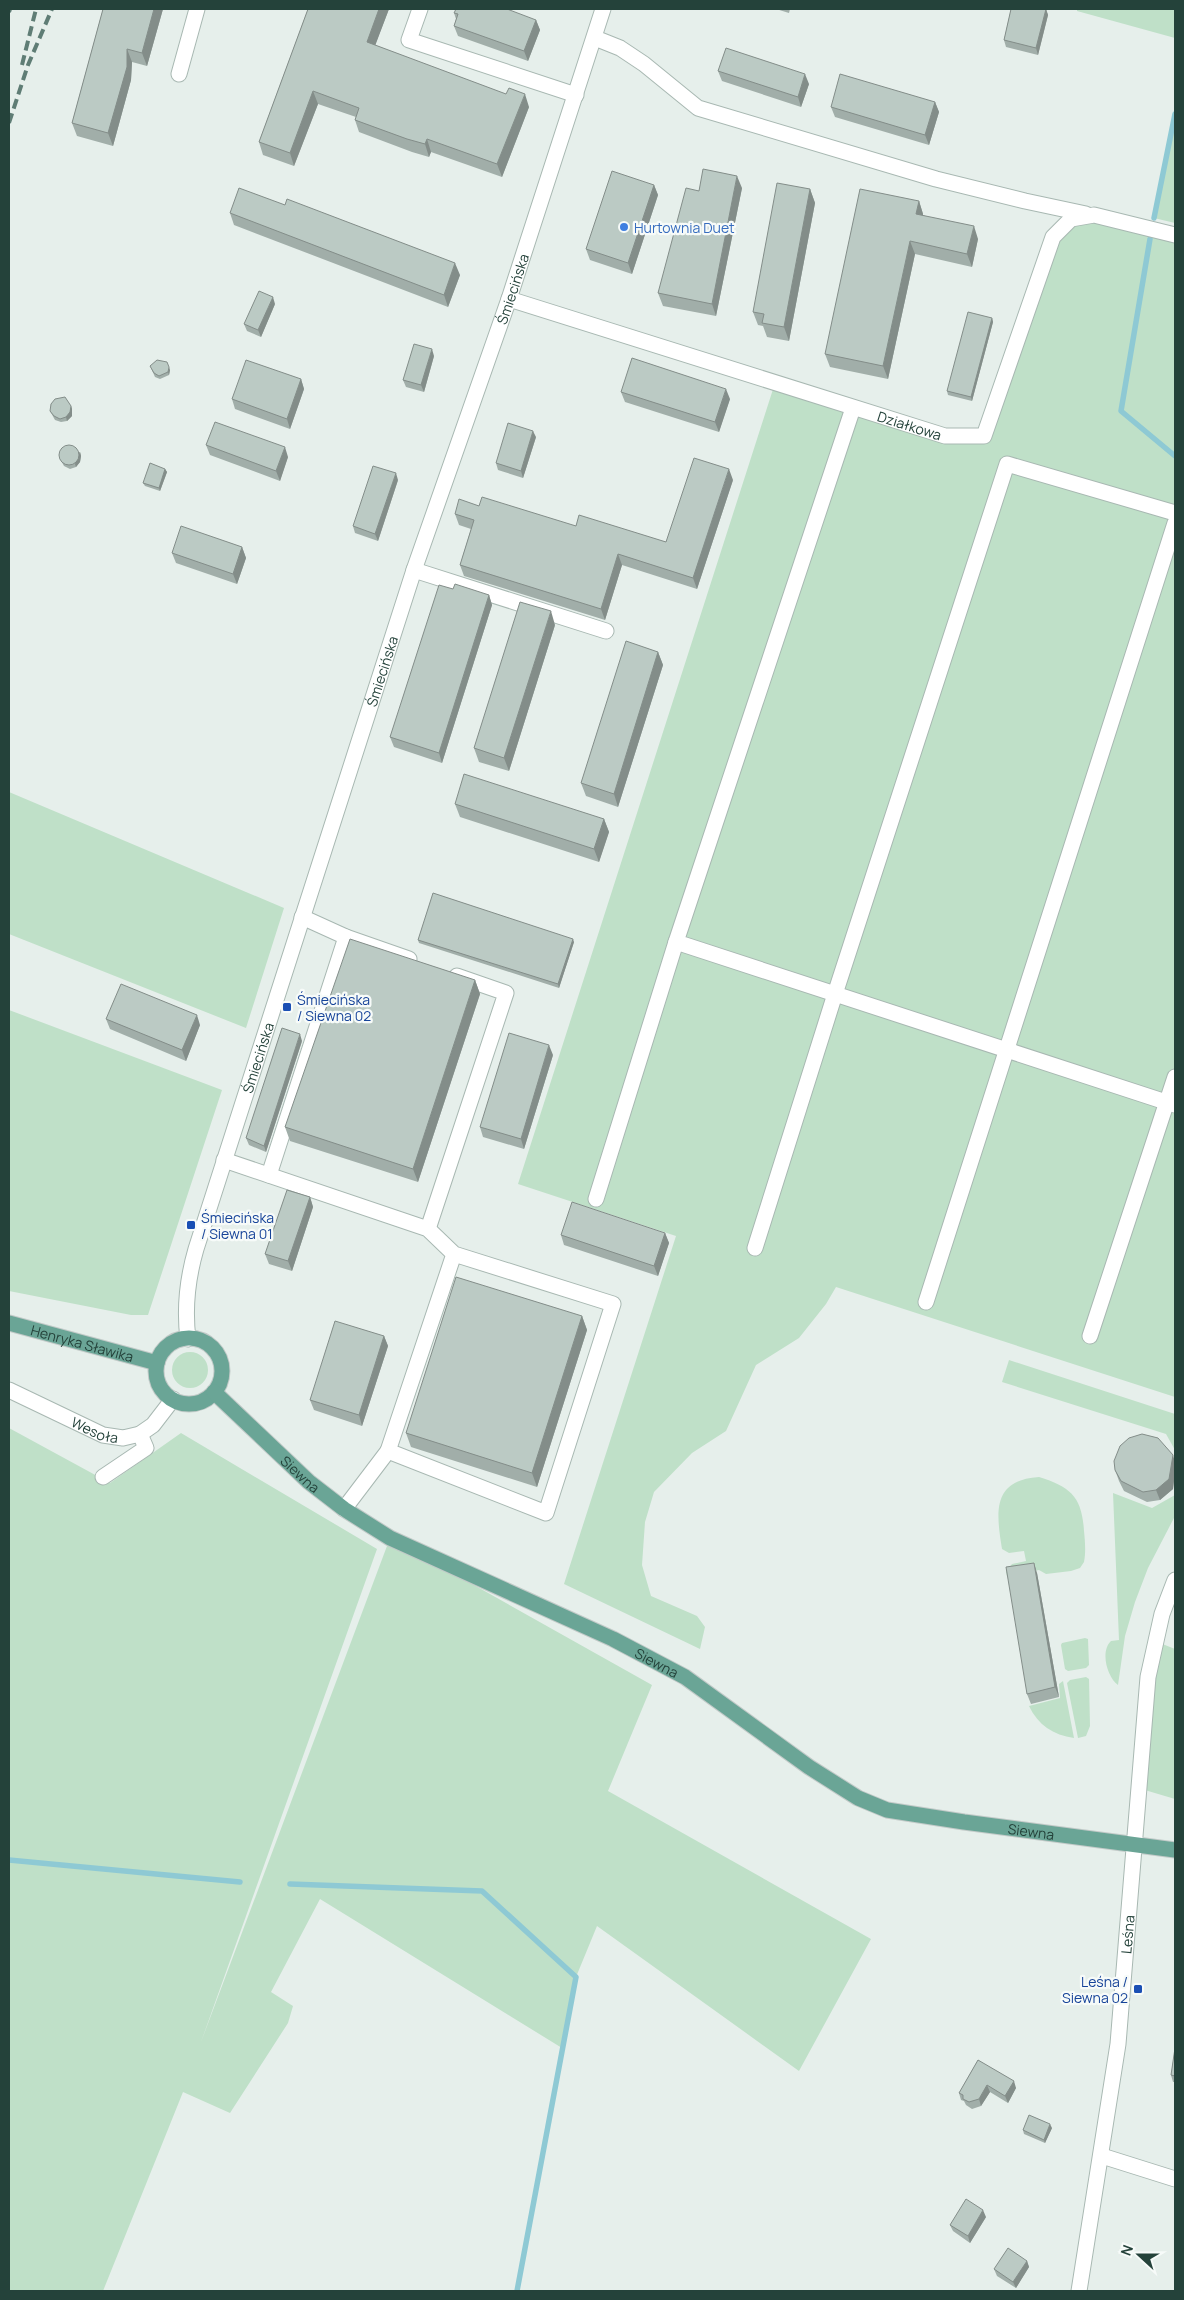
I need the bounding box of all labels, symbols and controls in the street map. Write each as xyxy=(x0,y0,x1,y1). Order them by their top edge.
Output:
place label: Hurtownia Duet xyxy=(634,218,735,237)
marker: Hurtownia Duet xyxy=(618,221,630,233)
street label: Śmiecińska xyxy=(491,251,533,327)
street label: Działkowa xyxy=(875,406,944,444)
street label: Śmiecińska xyxy=(361,633,402,709)
place label: Śmiecińska / Siewna 02 xyxy=(297,990,371,1025)
marker: Śmiecińska / Siewna 02 xyxy=(281,1001,293,1013)
street label: Śmiecińska xyxy=(237,1020,278,1095)
place label: Śmiecińska / Siewna 01 xyxy=(201,1208,274,1243)
marker: Śmiecińska / Siewna 01 xyxy=(185,1219,197,1231)
street label: Henryka Sławika xyxy=(29,1320,136,1366)
street label: Wesoła xyxy=(69,1412,119,1447)
street label: Siewna xyxy=(277,1451,324,1497)
street label: Siewna xyxy=(632,1643,682,1682)
street label: Siewna xyxy=(1007,1818,1056,1843)
street label: Leśna xyxy=(1116,1914,1138,1955)
place label: Leśna / Siewna 02 xyxy=(1062,1972,1128,2007)
marker: Leśna / Siewna 02 xyxy=(1132,1983,1144,1995)
north arrow xyxy=(1114,2230,1164,2280)
text: N xyxy=(1116,2242,1137,2258)

